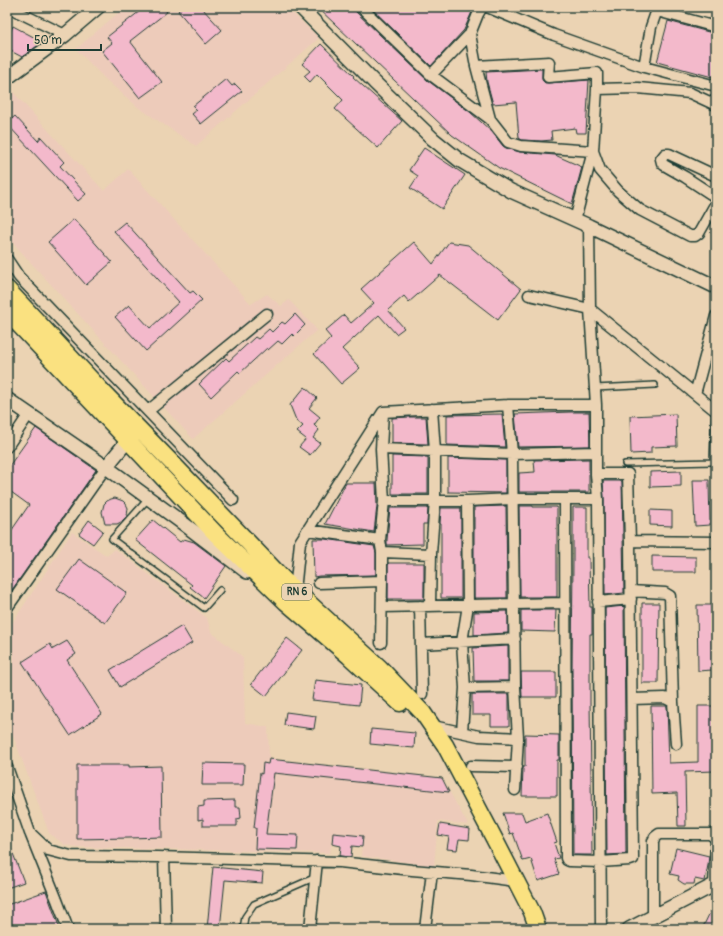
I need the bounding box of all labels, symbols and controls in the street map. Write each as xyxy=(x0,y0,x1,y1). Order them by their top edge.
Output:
scale bar xyxy=(28,26,101,52)
text: 50 m xyxy=(34,33,62,48)
road number: RN 6 xyxy=(282,584,312,600)

